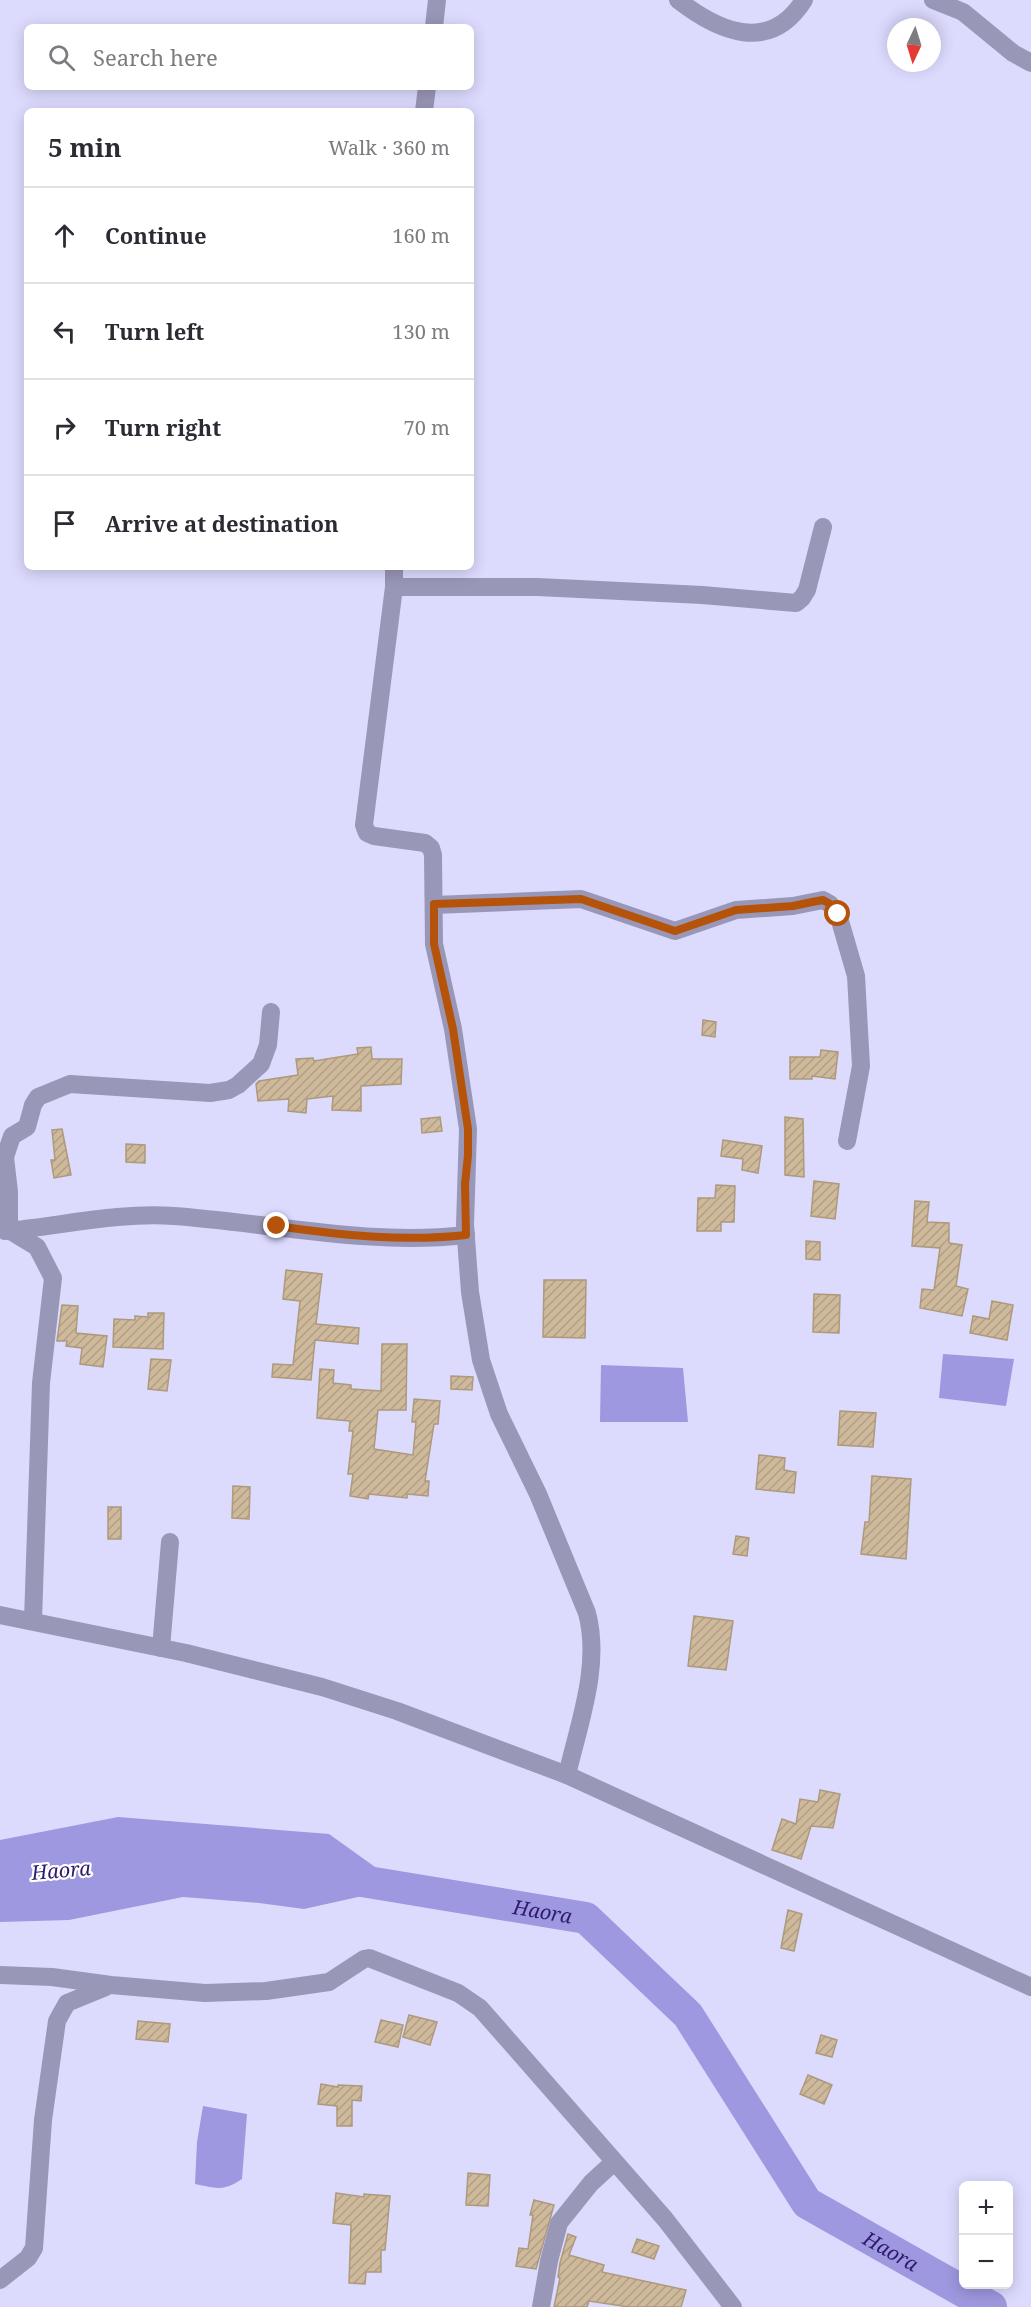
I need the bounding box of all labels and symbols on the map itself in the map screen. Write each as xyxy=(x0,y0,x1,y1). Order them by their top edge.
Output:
north arrow xyxy=(887,18,941,72)
route start xyxy=(824,900,850,926)
route end xyxy=(263,1212,289,1238)
water label: Haora xyxy=(29,1854,92,1886)
water label: Haora xyxy=(510,1892,575,1929)
water label: Haora xyxy=(858,2224,924,2277)

